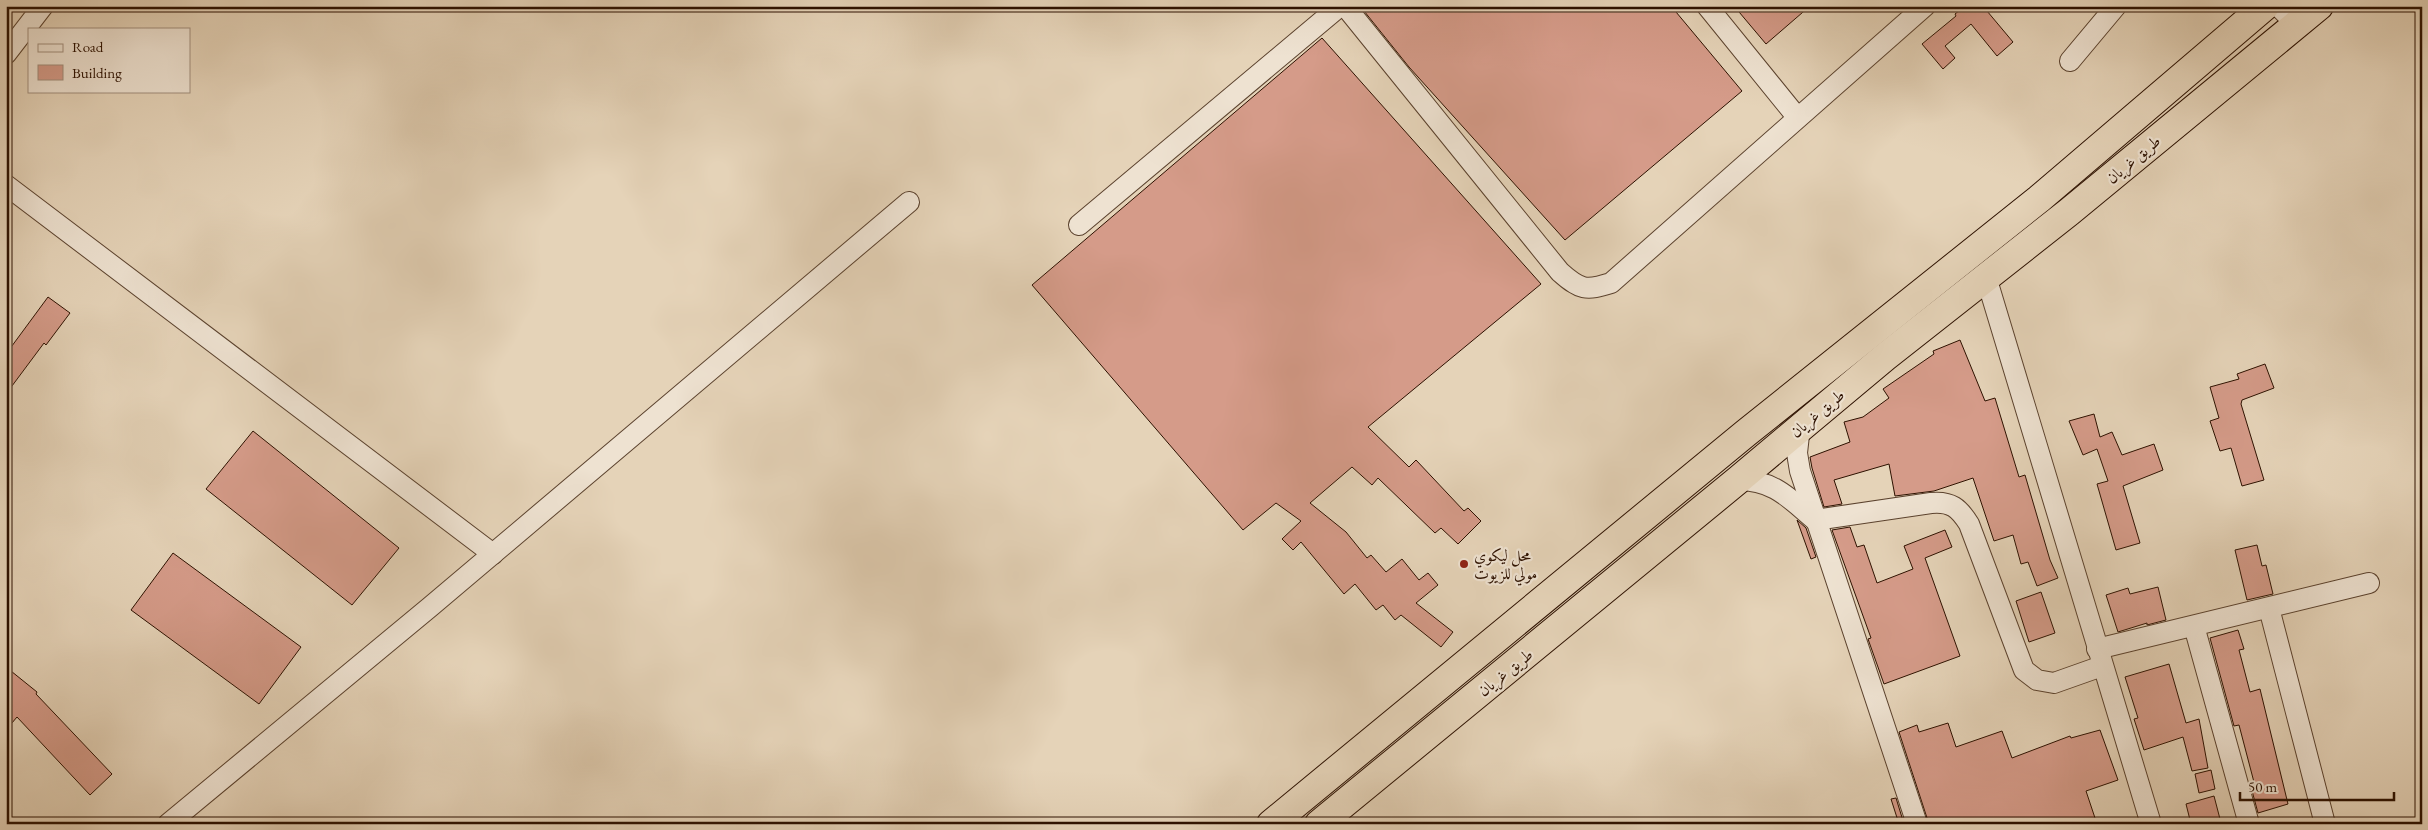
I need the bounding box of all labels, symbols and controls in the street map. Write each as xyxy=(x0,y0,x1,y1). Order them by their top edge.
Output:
legend xyxy=(28,28,190,92)
text: Road xyxy=(72,37,104,56)
text: Building xyxy=(72,63,122,82)
street label: طريق غريان xyxy=(2102,130,2166,189)
street label: طريق غريان xyxy=(1786,384,1850,443)
place label: محل ليكوي مولي للزيوت xyxy=(1474,545,1537,586)
marker: محل ليكوي مولي للزيوت xyxy=(1458,558,1470,570)
street label: طريق غريان xyxy=(1473,644,1538,702)
scale bar xyxy=(2240,770,2394,802)
text: 50 m xyxy=(2248,777,2277,796)

